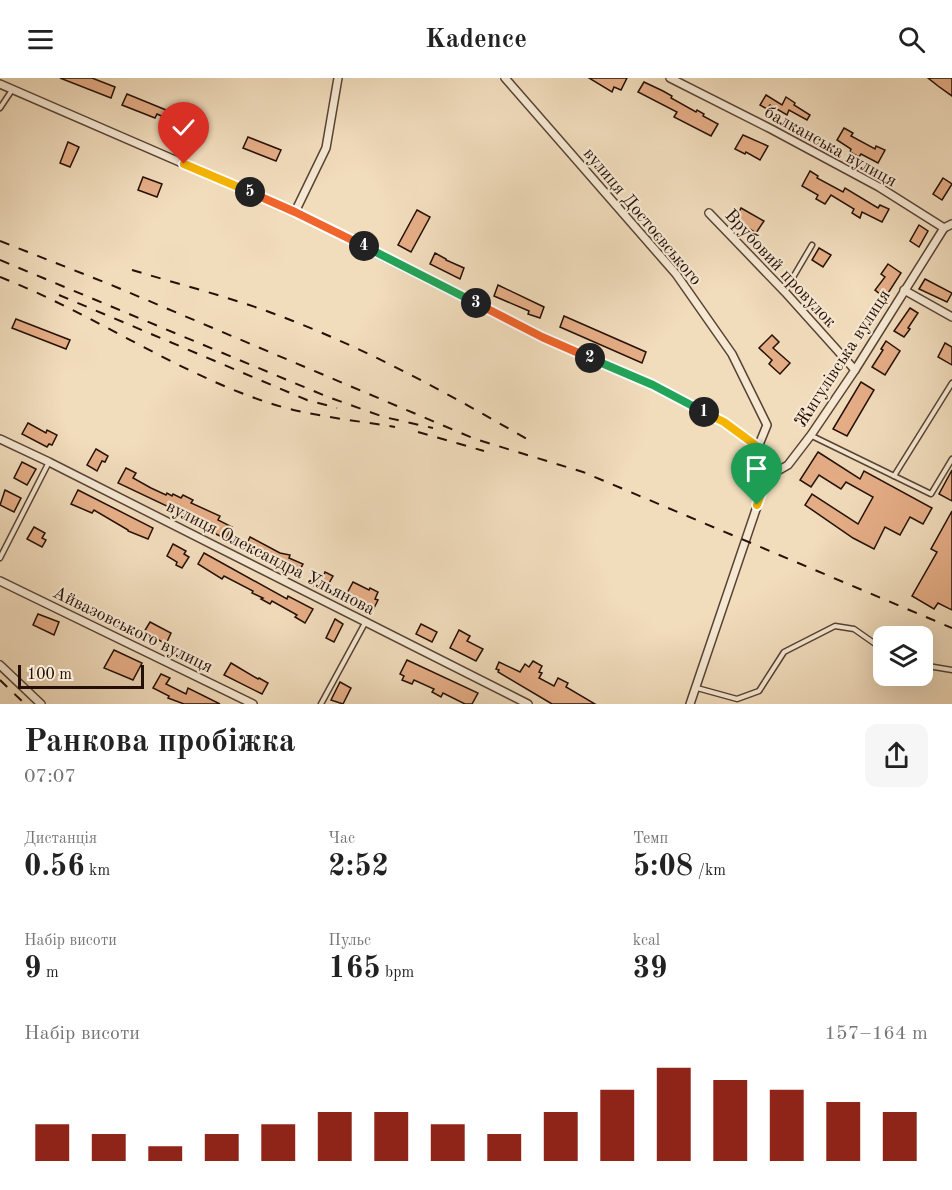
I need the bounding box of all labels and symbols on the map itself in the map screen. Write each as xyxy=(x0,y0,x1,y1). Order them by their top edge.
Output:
pin xyxy=(158,102,209,164)
street label: балканська вулиця xyxy=(761,103,900,191)
street label: вулиця Достоєвського xyxy=(580,144,705,289)
pin: 5 xyxy=(235,177,265,207)
street label: Врубовий провулок xyxy=(721,206,839,331)
pin: 4 xyxy=(349,231,379,261)
street label: Жигулівська вулиця xyxy=(792,286,894,431)
pin: 3 xyxy=(461,288,491,318)
pin: 2 xyxy=(575,343,605,373)
pin: 1 xyxy=(689,397,719,427)
pin xyxy=(731,443,782,505)
street label: вулиця Олександра Ульянова xyxy=(163,497,378,619)
street label: Айвазовського вулиця xyxy=(50,583,215,676)
scale bar xyxy=(18,662,144,690)

